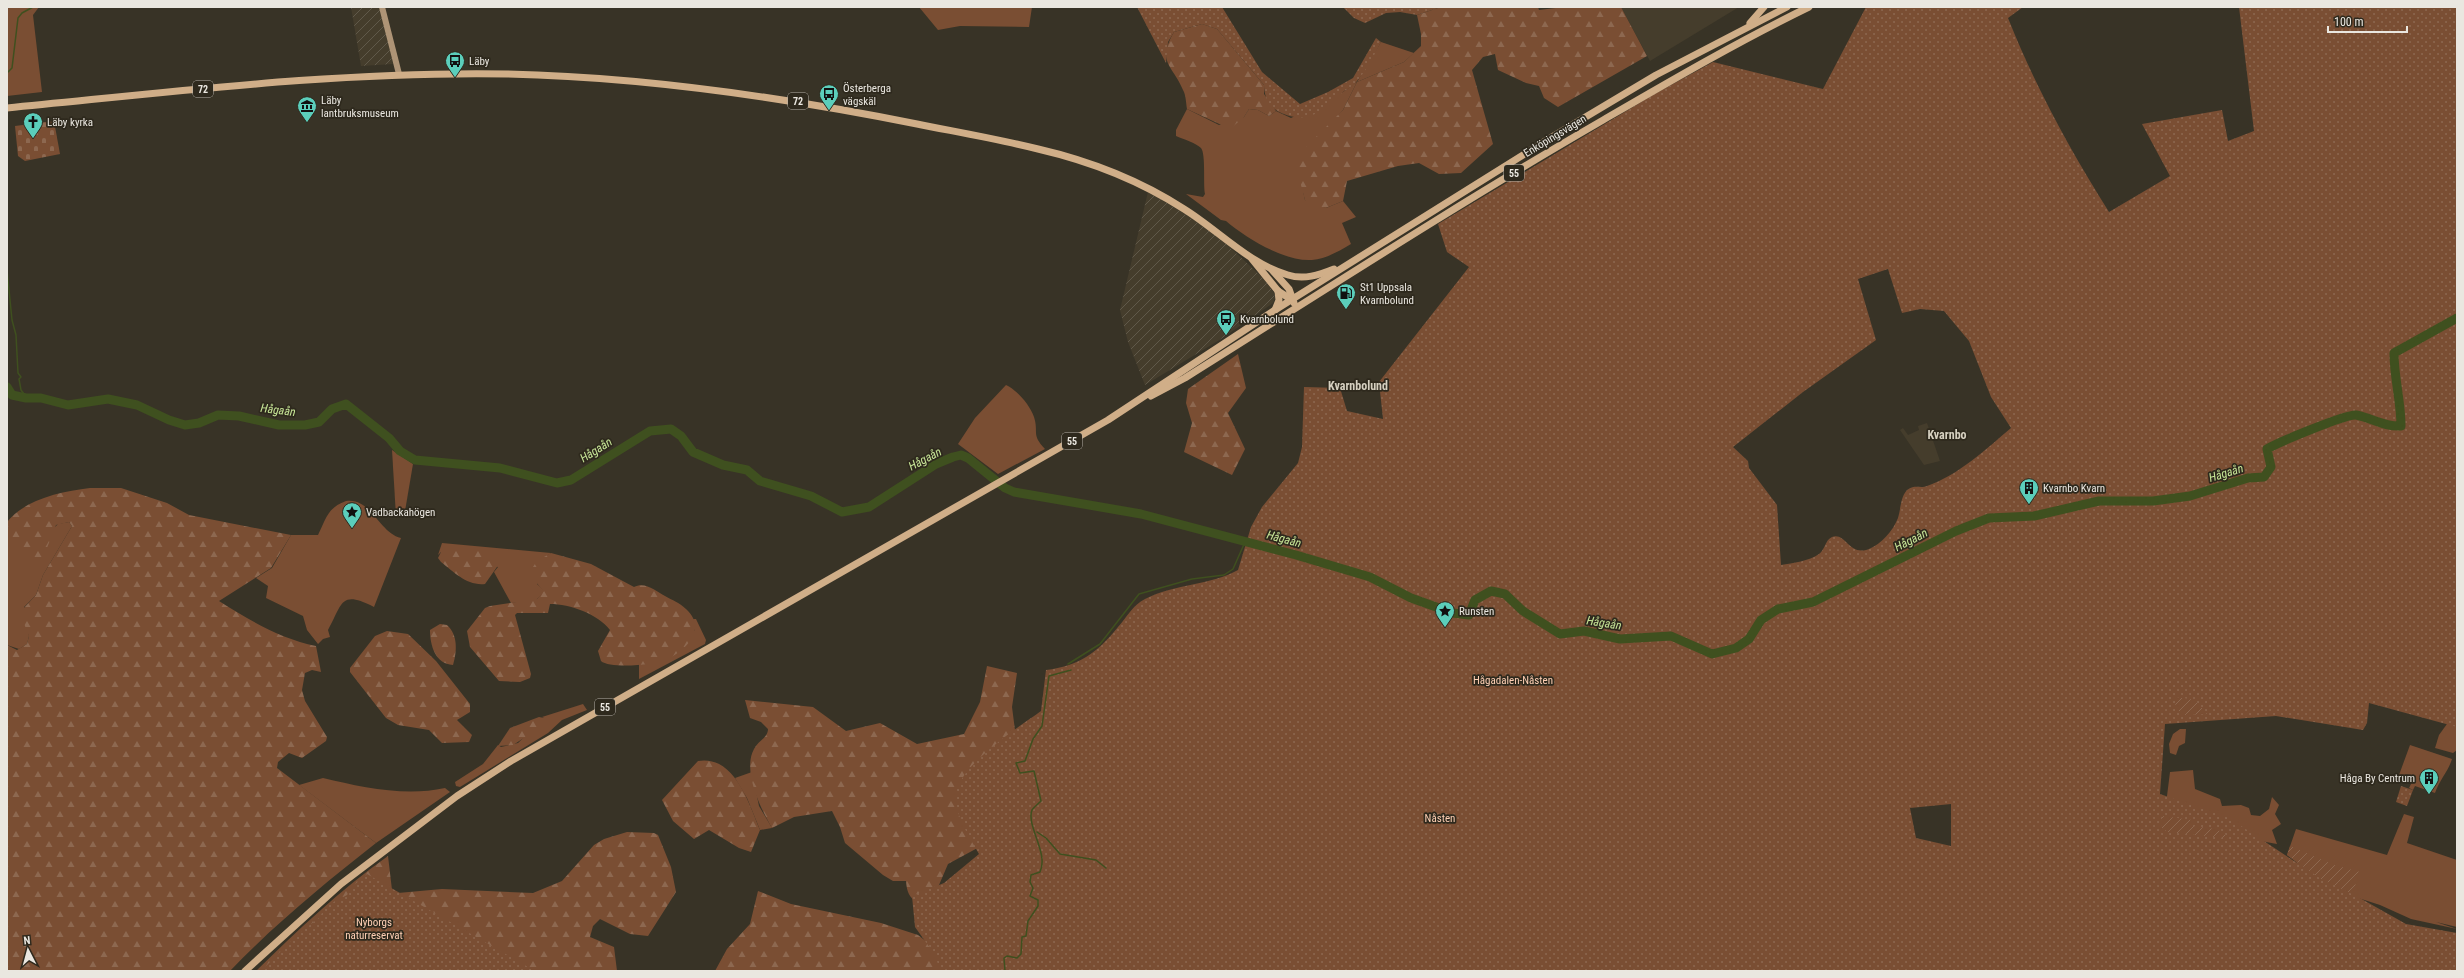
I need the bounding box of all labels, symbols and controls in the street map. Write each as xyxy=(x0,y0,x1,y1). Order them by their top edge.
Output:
scale bar xyxy=(2328,8,2407,34)
text: 100 m xyxy=(2334,15,2364,29)
bus stop icon: Läby xyxy=(444,50,466,78)
place label: Läby xyxy=(469,55,490,68)
road number: 72 xyxy=(193,81,213,97)
place label: Österberga vägskäl xyxy=(843,82,891,108)
bus stop icon: Österberga vägskäl xyxy=(818,83,840,111)
road number: 72 xyxy=(788,93,808,109)
place label: Läby lantbruksmuseum xyxy=(321,94,399,120)
museum icon: Läby lantbruksmuseum xyxy=(296,95,318,123)
church icon: Läby kyrka xyxy=(22,111,44,139)
street label: Enköpingsvägen xyxy=(1521,112,1589,160)
place label: Läby kyrka xyxy=(47,116,93,129)
road number: 55 xyxy=(1504,165,1524,181)
place label: St1 Uppsala Kvarnbolund xyxy=(1360,281,1414,307)
fuel station icon: St1 Uppsala Kvarnbolund xyxy=(1335,282,1357,310)
bus stop icon: Kvarnbolund xyxy=(1215,308,1237,336)
place label: Kvarnbolund xyxy=(1240,313,1294,326)
district label: Kvarnbolund xyxy=(1328,379,1388,393)
water label: Hågaån xyxy=(260,401,297,419)
district label: Kvarnbo xyxy=(1927,428,1967,442)
road number: 55 xyxy=(1062,433,1082,449)
water label: Hågaån xyxy=(577,435,615,465)
water label: Hågaån xyxy=(906,444,944,473)
water label: Hågaån xyxy=(2207,461,2245,485)
building icon: Kvarnbo Kvarn xyxy=(2018,477,2040,505)
place label: Kvarnbo Kvarn xyxy=(2043,482,2105,495)
place icon: Vadbackahögen xyxy=(341,501,363,529)
place label: Vadbackahögen xyxy=(366,506,435,519)
water label: Hågaån xyxy=(1892,526,1930,554)
water label: Hågaån xyxy=(1265,528,1303,550)
place icon: Runsten xyxy=(1434,600,1456,628)
place label: Runsten xyxy=(1459,605,1494,618)
water label: Hågaån xyxy=(1585,613,1623,633)
park label: Hågadalen-Nåsten xyxy=(1473,674,1553,687)
road number: 55 xyxy=(595,699,615,715)
building icon: Håga By Centrum xyxy=(2418,767,2440,795)
place label: Håga By Centrum xyxy=(2340,772,2415,785)
park label: Nåsten xyxy=(1425,812,1455,825)
park label: Nyborgs naturreservat xyxy=(345,916,403,942)
north arrow xyxy=(8,930,48,970)
text: N xyxy=(23,934,31,947)

